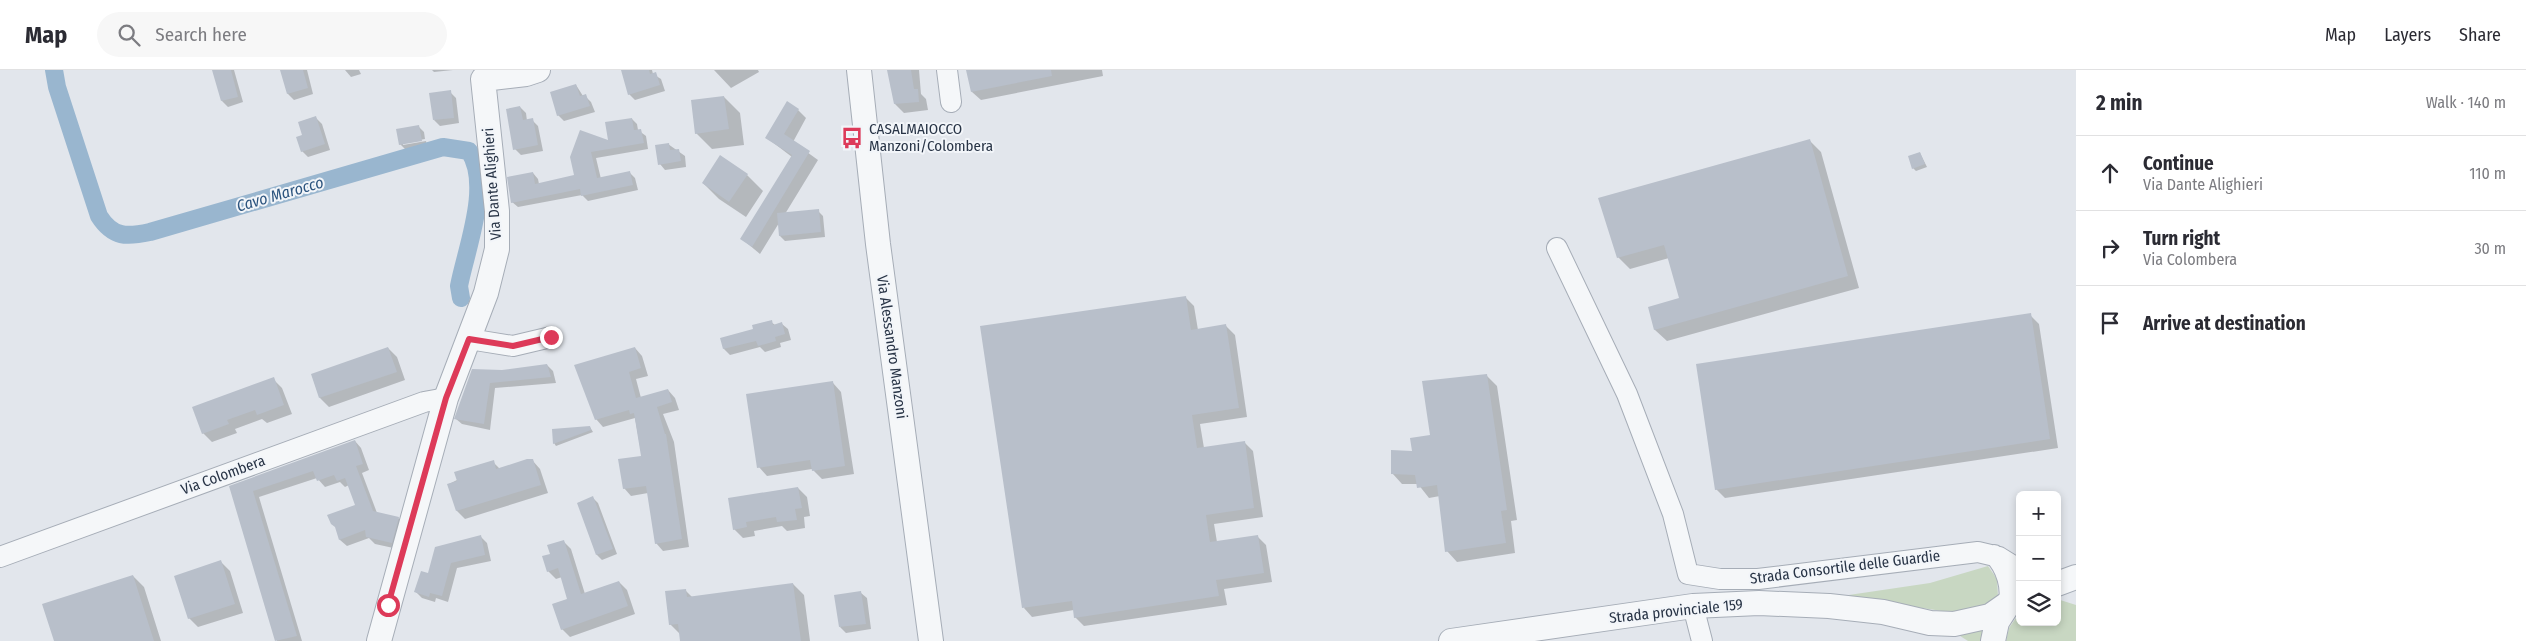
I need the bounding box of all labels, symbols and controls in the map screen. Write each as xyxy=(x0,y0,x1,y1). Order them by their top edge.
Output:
search box xyxy=(97,12,447,57)
text: Map xyxy=(25,21,67,49)
icon: search xyxy=(115,21,143,49)
text: Search here xyxy=(155,23,247,46)
text: Map xyxy=(2325,24,2356,46)
text: Layers xyxy=(2384,24,2431,46)
text: Share xyxy=(2459,24,2501,46)
text: 2 min xyxy=(2096,90,2143,116)
text: Walk · 140 m xyxy=(2426,93,2506,112)
place label: CASALMAIOCCO Manzoni/Colombera xyxy=(869,120,993,155)
bus stop icon: CASALMAIOCCO Manzoni/Colombera xyxy=(839,125,865,151)
street label: Via Dante Alighieri xyxy=(479,127,505,241)
text: Continue xyxy=(2143,152,2214,175)
icon: ahead xyxy=(2096,159,2124,187)
text: 110 m xyxy=(2469,164,2506,183)
water label: Cavo Marocco xyxy=(234,173,326,215)
text: Via Dante Alighieri xyxy=(2143,175,2263,194)
text: Turn right xyxy=(2143,227,2220,250)
icon: right xyxy=(2096,234,2124,262)
text: 30 m xyxy=(2474,239,2506,258)
text: Via Colombera xyxy=(2143,250,2237,269)
street label: Via Alessandro Manzoni xyxy=(873,274,911,420)
icon: arrive xyxy=(2096,309,2124,337)
text: Arrive at destination xyxy=(2143,312,2306,335)
route end xyxy=(540,326,563,349)
street label: Via Colombera xyxy=(178,451,268,499)
map controls xyxy=(2016,491,2061,626)
button: + xyxy=(2016,491,2061,536)
button: − xyxy=(2016,536,2061,581)
street label: Strada Consortile delle Guardie xyxy=(1749,546,1941,588)
button: layers xyxy=(2016,581,2061,626)
route start xyxy=(377,594,400,617)
street label: Strada provinciale 159 xyxy=(1608,595,1744,627)

